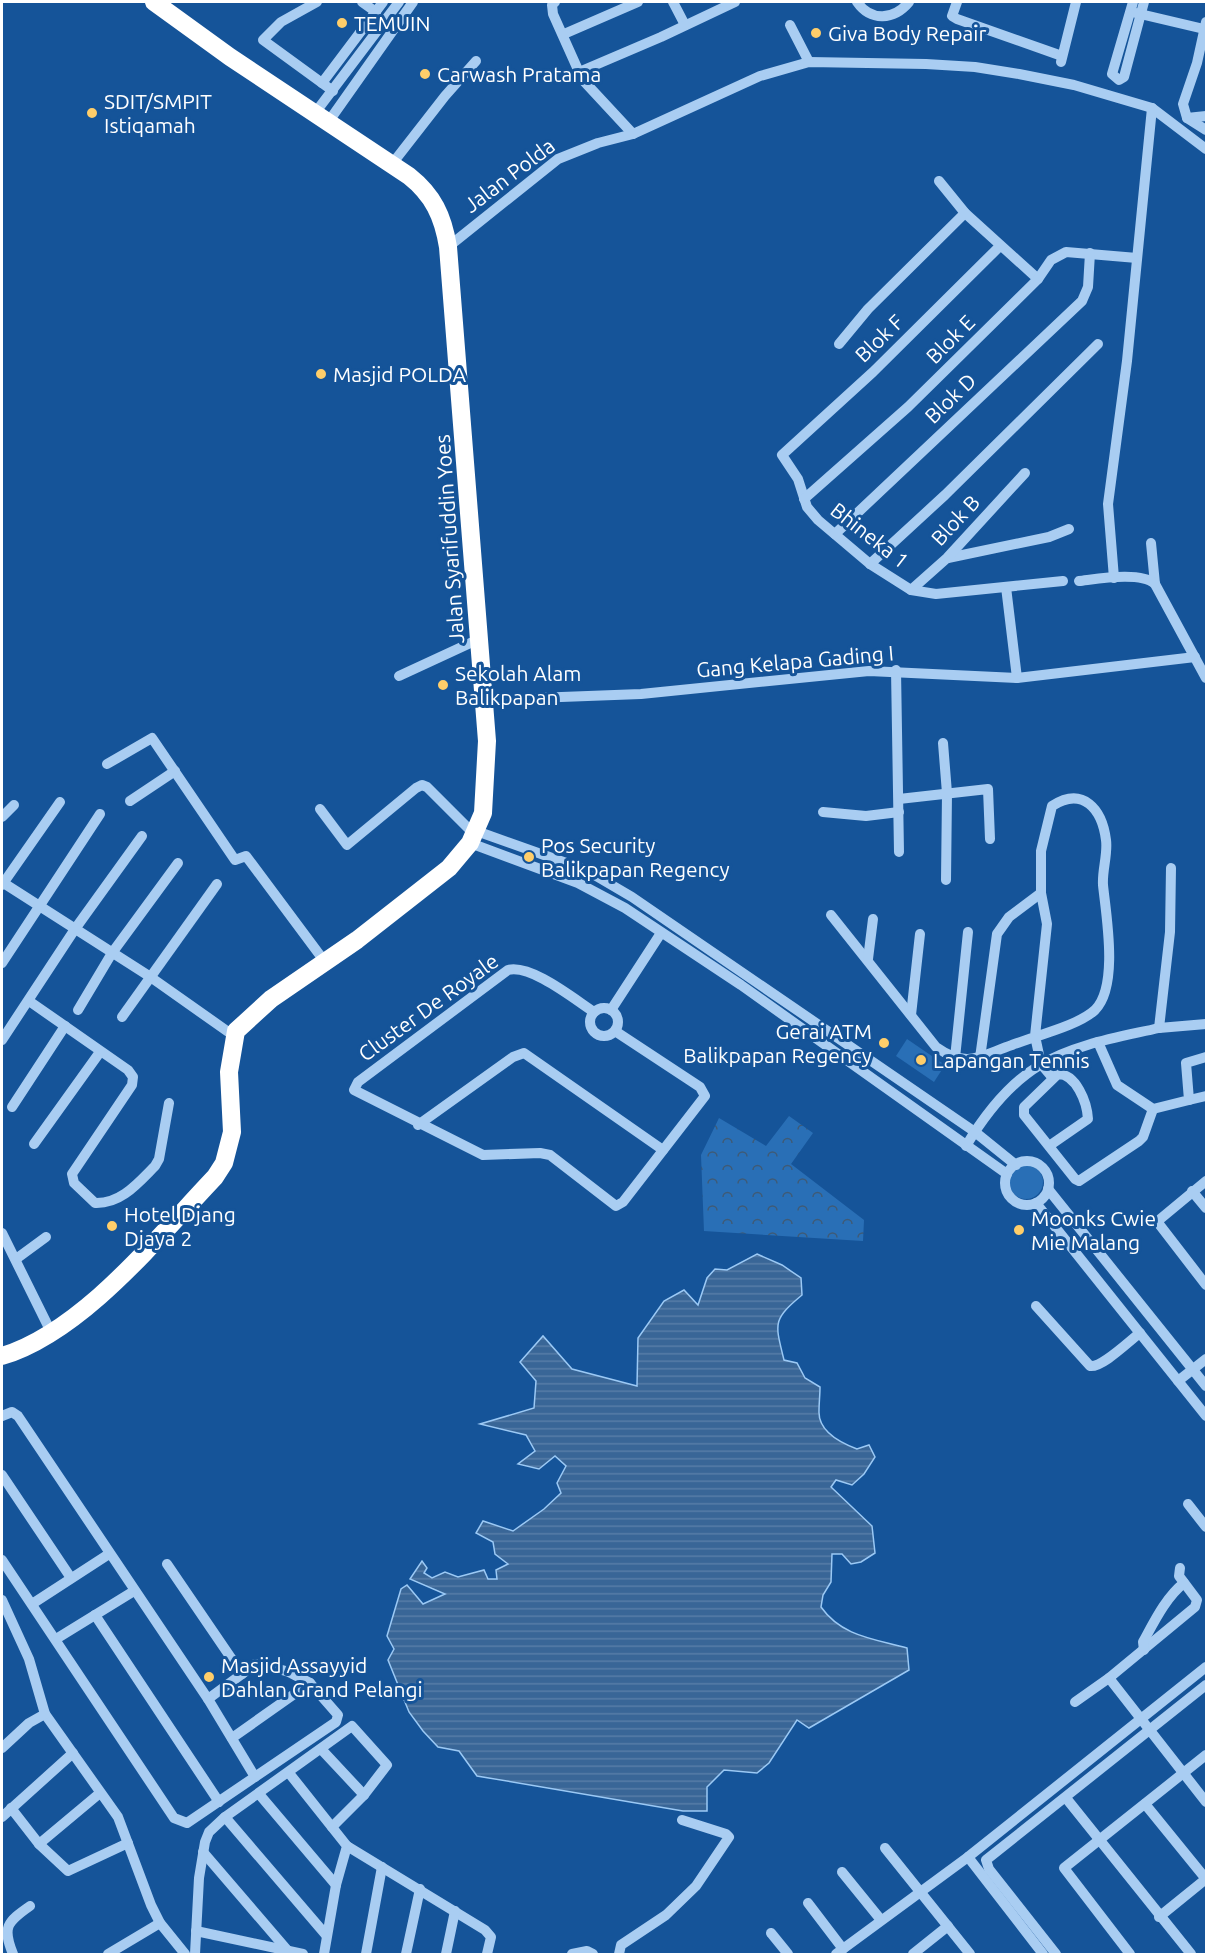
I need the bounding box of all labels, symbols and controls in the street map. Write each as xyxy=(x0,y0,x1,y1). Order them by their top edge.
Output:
place label: TEMUIN xyxy=(354,11,430,35)
marker: TEMUIN xyxy=(335,16,349,30)
place label: Giva Body Repair xyxy=(828,21,986,45)
marker: Giva Body Repair xyxy=(809,26,823,40)
place label: Carwash Pratama xyxy=(437,62,601,86)
marker: Carwash Pratama xyxy=(418,67,432,81)
place label: SDIT/SMPIT Istiqamah xyxy=(104,89,212,137)
marker: SDIT/SMPIT Istiqamah xyxy=(85,106,99,120)
street label: Jalan Polda xyxy=(459,133,559,217)
street label: Blok F xyxy=(850,309,908,367)
street label: Blok E xyxy=(921,310,979,368)
place label: Masjid POLDA xyxy=(333,362,467,386)
marker: Masjid POLDA xyxy=(314,367,328,381)
street label: Blok D xyxy=(920,368,980,428)
street label: Jalan Syarifuddin Yoes xyxy=(430,434,468,644)
street label: Blok B xyxy=(926,490,984,550)
street label: Bhineka 1 xyxy=(826,497,914,573)
street label: Gang Kelapa Gading I xyxy=(695,640,895,682)
place label: Sekolah Alam Balikpapan xyxy=(455,661,581,709)
marker: Sekolah Alam Balikpapan xyxy=(436,678,450,692)
place label: Pos Security Balikpapan Regency xyxy=(541,833,730,881)
marker: Pos Security Balikpapan Regency xyxy=(522,850,536,864)
street label: Cluster De Royale xyxy=(354,948,502,1066)
place label: Gerai ATM Balikpapan Regency xyxy=(683,1019,872,1067)
marker: Gerai ATM Balikpapan Regency xyxy=(877,1036,891,1050)
place label: Lapangan Tennis xyxy=(933,1048,1090,1072)
marker: Lapangan Tennis xyxy=(914,1053,928,1067)
place label: Hotel Djang Djaya 2 xyxy=(124,1202,236,1250)
place label: Moonks Cwie Mie Malang xyxy=(1031,1206,1156,1254)
marker: Hotel Djang Djaya 2 xyxy=(105,1219,119,1233)
marker: Moonks Cwie Mie Malang xyxy=(1012,1223,1026,1237)
place label: Masjid Assayyid Dahlan Grand Pelangi xyxy=(221,1653,423,1701)
marker: Masjid Assayyid Dahlan Grand Pelangi xyxy=(202,1670,216,1684)

